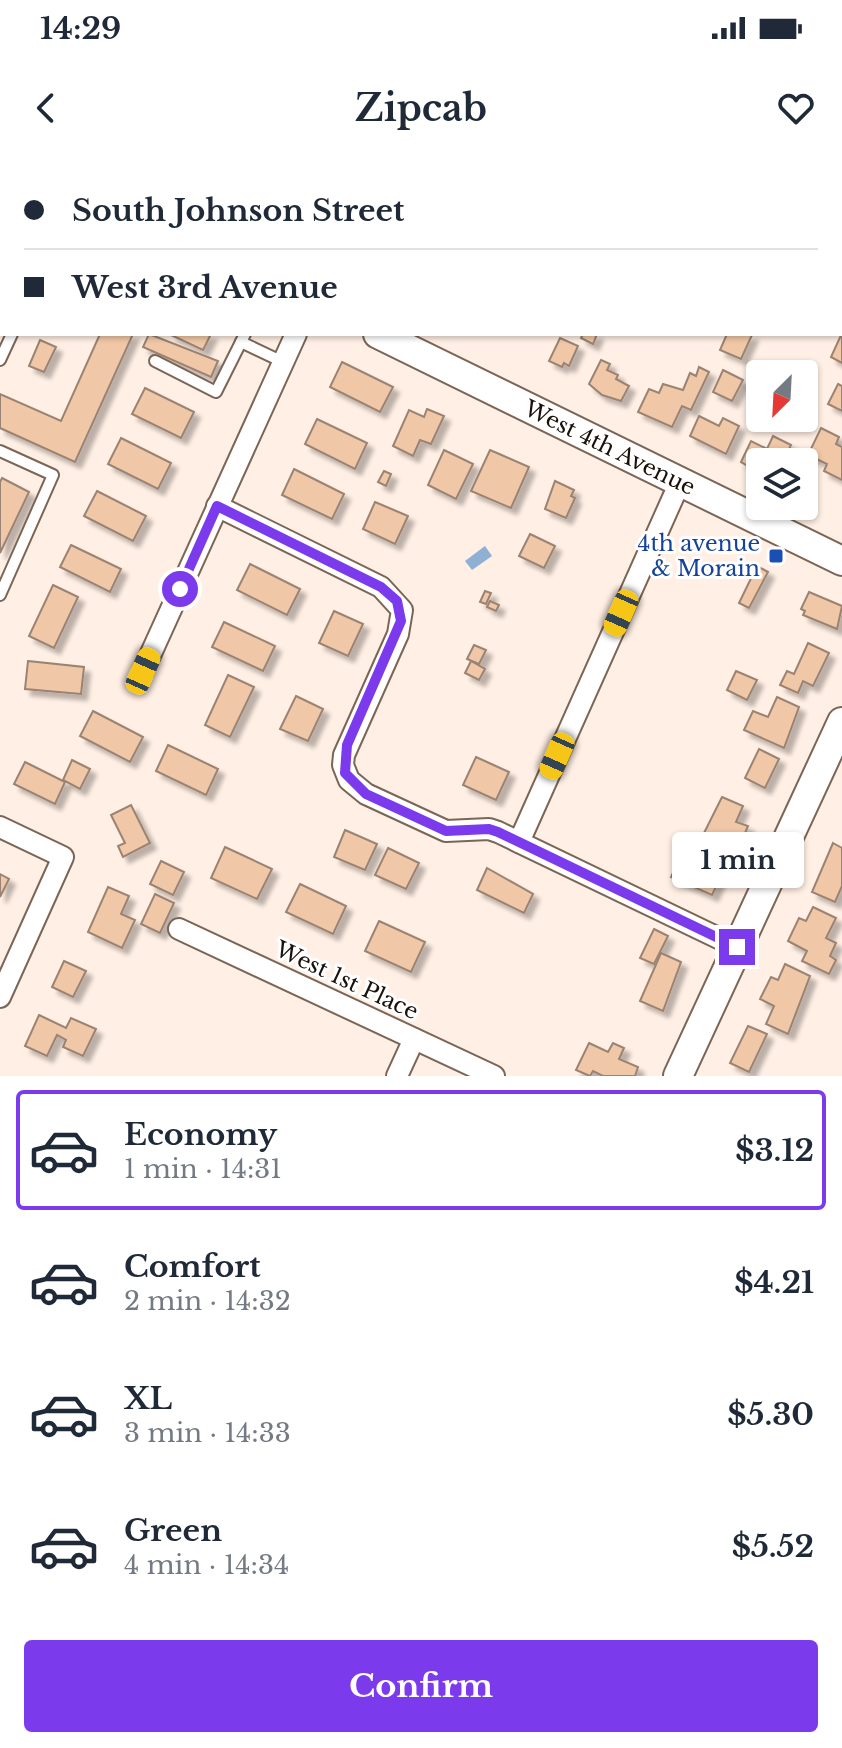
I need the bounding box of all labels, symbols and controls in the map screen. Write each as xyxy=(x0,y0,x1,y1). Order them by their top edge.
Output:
text: 14:29 xyxy=(40,10,121,47)
icon: back xyxy=(24,86,68,130)
text: Zipcab xyxy=(355,86,487,131)
icon: heart xyxy=(774,86,818,130)
text: South Johnson Street xyxy=(72,192,405,229)
text: West 3rd Avenue xyxy=(72,269,338,306)
north arrow xyxy=(746,360,818,432)
map controls xyxy=(746,360,818,520)
street label: West 4th Avenue xyxy=(519,394,699,501)
button: layers xyxy=(746,448,818,520)
place label: 4th avenue & Morain xyxy=(638,530,760,582)
marker: 4th avenue & Morain xyxy=(767,547,785,565)
route start xyxy=(162,571,198,607)
car xyxy=(600,586,642,640)
car xyxy=(122,644,164,698)
car xyxy=(536,729,578,783)
callout: 1 min xyxy=(671,831,803,887)
text: 1 min xyxy=(700,844,776,876)
route end xyxy=(719,929,755,965)
street label: West 1st Place xyxy=(270,935,423,1025)
icon: car xyxy=(28,1114,100,1186)
text: Economy xyxy=(124,1116,277,1153)
text: $3.12 xyxy=(735,1132,814,1169)
text: 1 min · 14:31 xyxy=(124,1153,282,1185)
icon: car xyxy=(28,1246,100,1318)
text: Comfort xyxy=(124,1248,261,1285)
text: $4.21 xyxy=(734,1264,814,1301)
text: 2 min · 14:32 xyxy=(124,1285,291,1317)
icon: car xyxy=(28,1378,100,1450)
text: XL xyxy=(124,1380,172,1417)
text: $5.30 xyxy=(727,1396,814,1433)
text: 3 min · 14:33 xyxy=(124,1417,291,1449)
icon: car xyxy=(28,1510,100,1582)
text: Green xyxy=(124,1512,222,1549)
text: $5.52 xyxy=(732,1528,814,1565)
text: 4 min · 14:34 xyxy=(124,1549,289,1581)
button: Confirm xyxy=(24,1640,818,1732)

